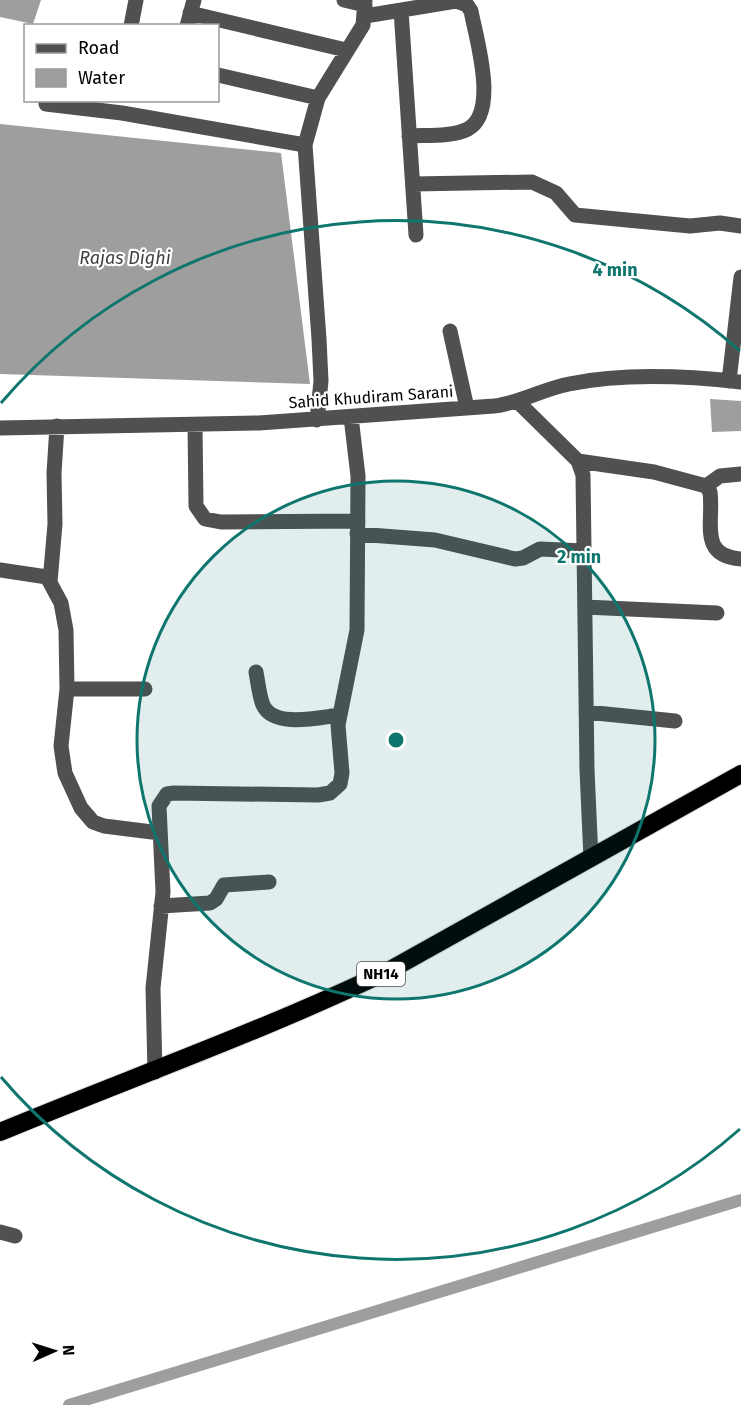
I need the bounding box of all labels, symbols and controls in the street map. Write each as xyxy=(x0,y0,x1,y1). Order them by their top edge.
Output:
legend xyxy=(24,24,219,102)
text: Road xyxy=(78,37,120,59)
text: Water xyxy=(78,67,125,89)
water label: Rajas Dighi xyxy=(79,247,171,269)
text: 4 min xyxy=(592,259,638,281)
street label: Sahid Khudiram Sarani xyxy=(288,382,454,412)
text: 2 min xyxy=(557,546,601,568)
centre of rings xyxy=(386,730,406,750)
road number: NH14 xyxy=(357,962,405,986)
north arrow xyxy=(24,1321,84,1381)
text: N xyxy=(59,1344,78,1356)

